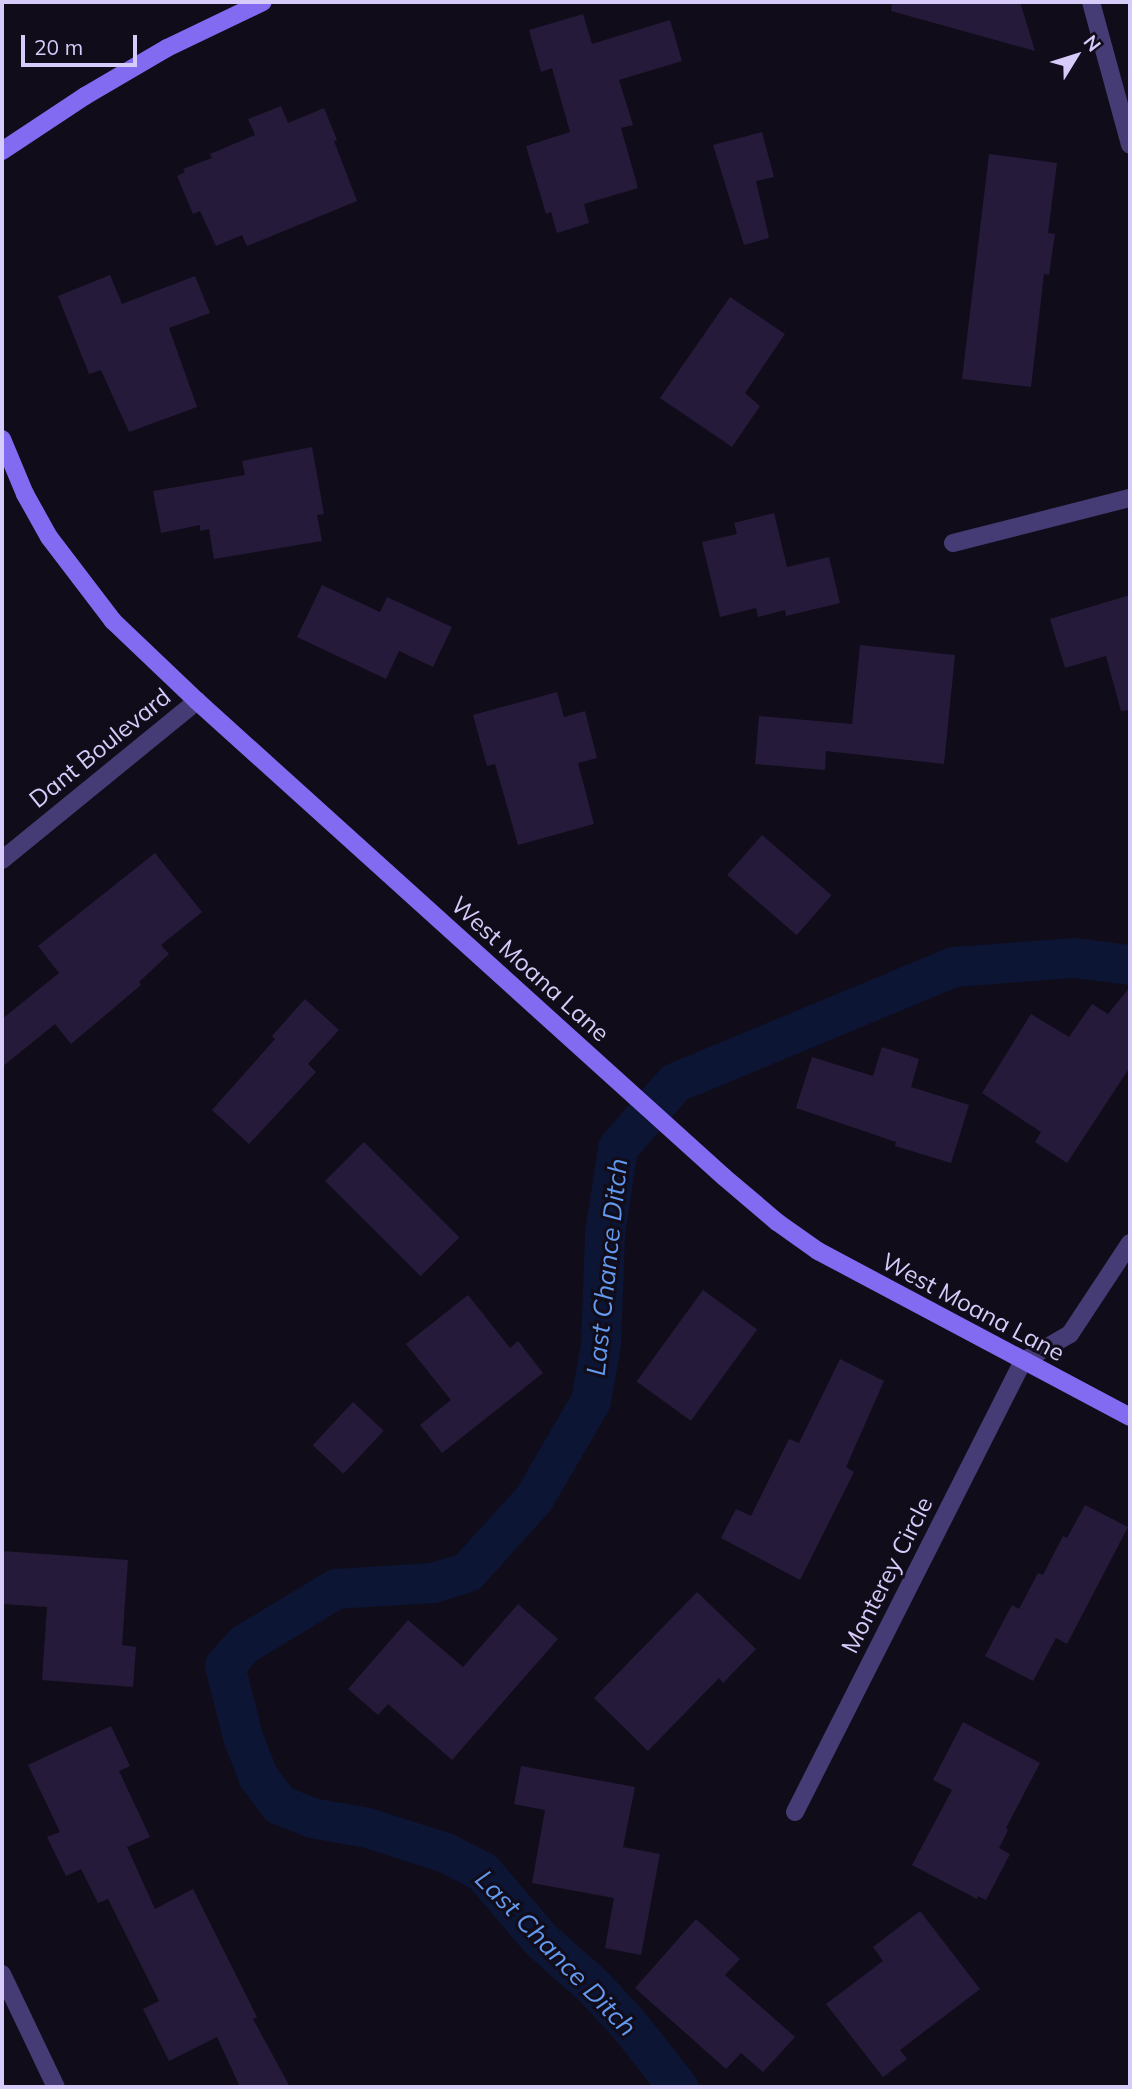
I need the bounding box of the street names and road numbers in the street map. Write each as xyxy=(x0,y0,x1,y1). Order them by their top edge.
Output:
street label: Dant Boulevard xyxy=(24,682,176,814)
street label: West Moana Lane xyxy=(445,890,615,1048)
street label: West Moana Lane xyxy=(877,1247,1069,1367)
street label: Monterey Circle xyxy=(835,1492,939,1658)

